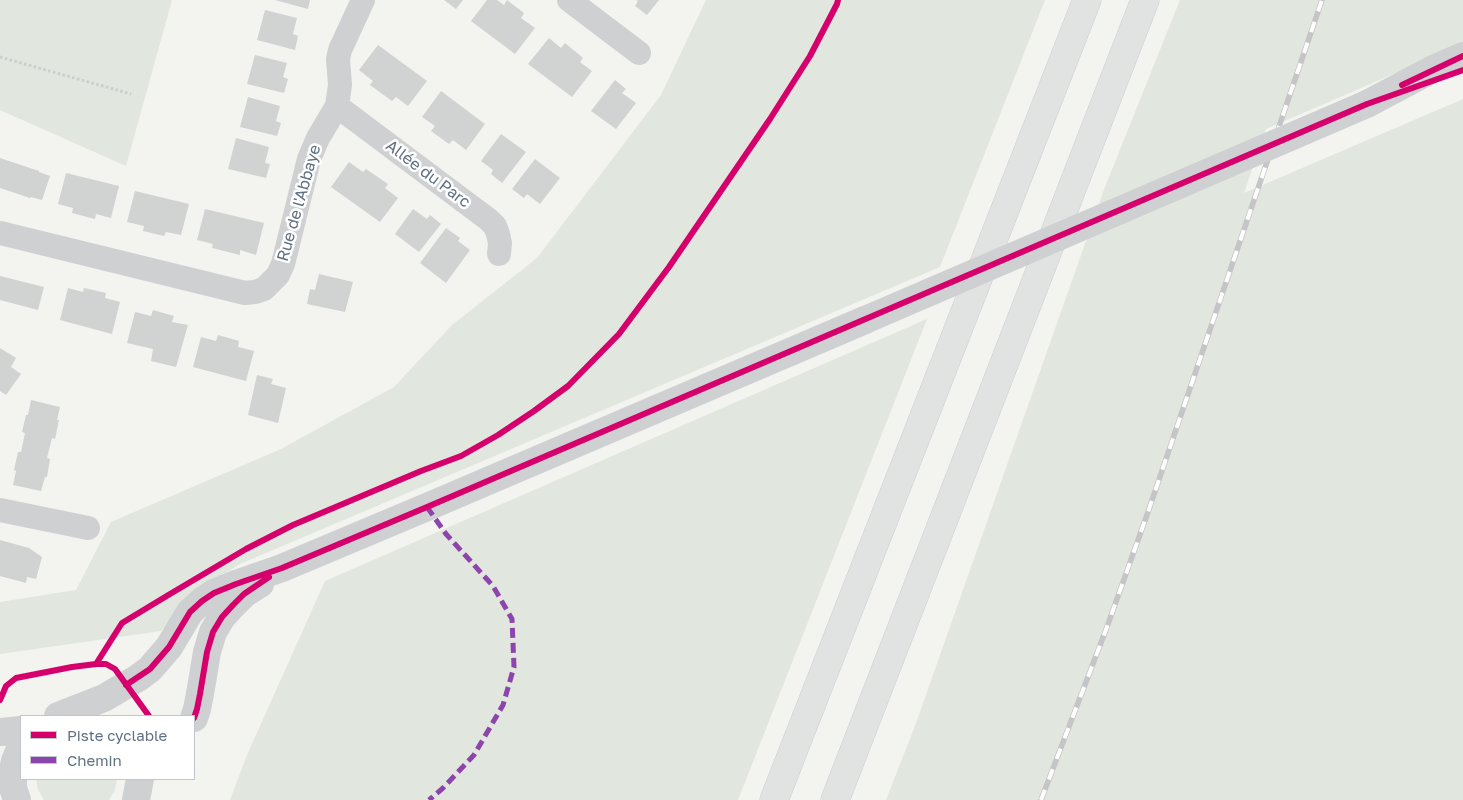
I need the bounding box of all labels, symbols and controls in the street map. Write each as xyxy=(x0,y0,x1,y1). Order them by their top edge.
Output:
street label: Allée du Parc xyxy=(382,136,474,212)
street label: Rue de l'Abbaye xyxy=(273,142,325,264)
legend xyxy=(20,715,195,780)
text: Piste cyclable xyxy=(67,726,167,744)
text: Chemin xyxy=(67,751,122,769)

